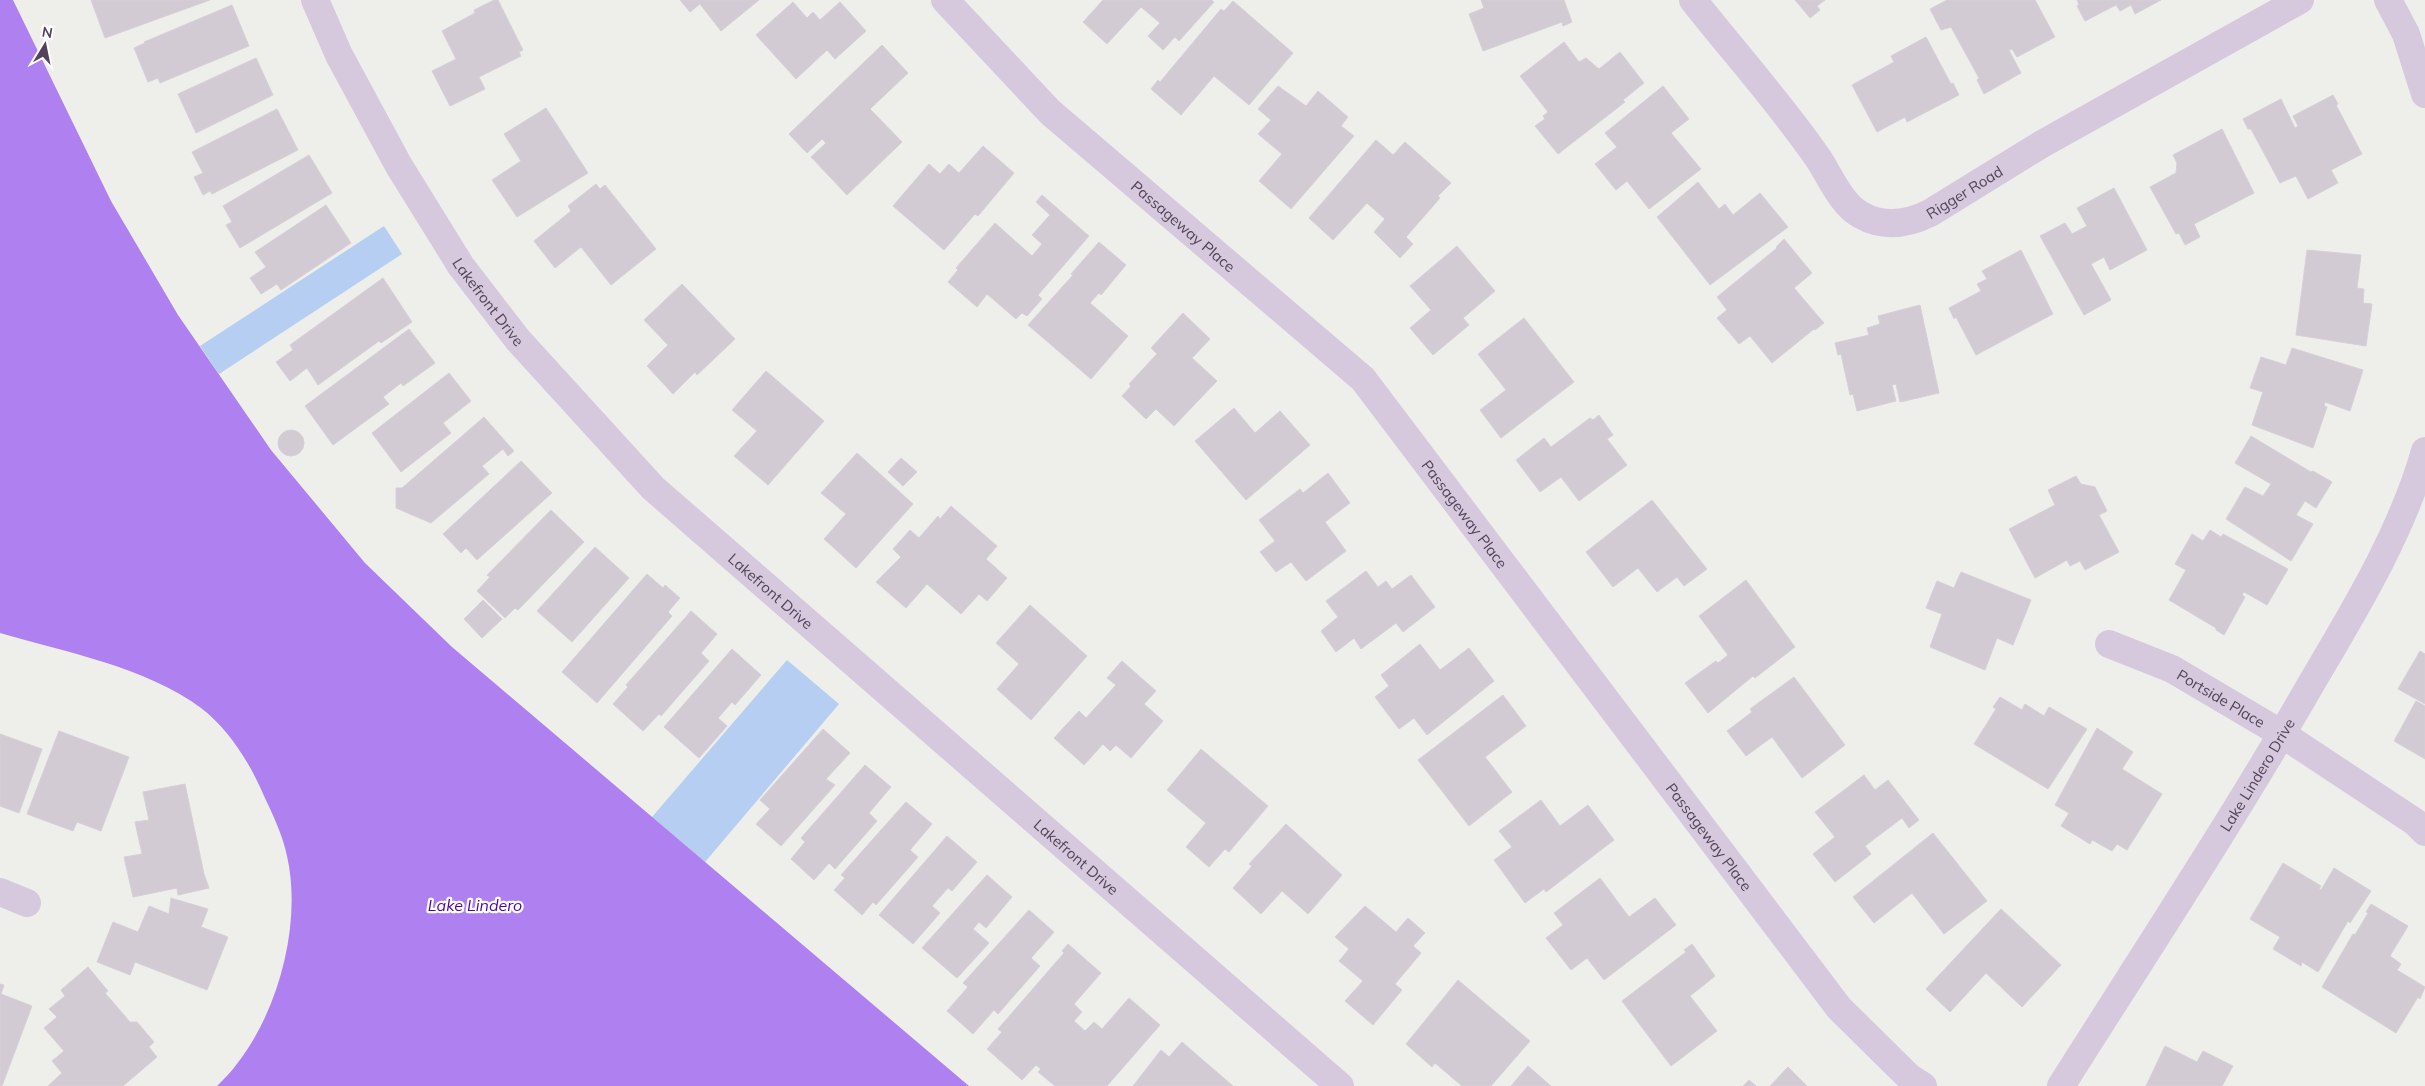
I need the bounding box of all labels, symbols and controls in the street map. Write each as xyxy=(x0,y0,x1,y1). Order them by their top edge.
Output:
north arrow xyxy=(20,20,70,70)
text: N xyxy=(40,22,54,42)
street label: Rigger Road xyxy=(1922,161,2006,223)
street label: Passageway Place xyxy=(1128,176,1240,276)
street label: Lakefront Drive xyxy=(449,254,528,350)
street label: Passageway Place xyxy=(1418,456,1512,572)
street label: Lakefront Drive xyxy=(725,549,817,633)
street label: Portside Place xyxy=(2174,665,2269,731)
street label: Lake Lindero Drive xyxy=(2215,715,2298,835)
street label: Passageway Place xyxy=(1662,779,1757,895)
street label: Lakefront Drive xyxy=(1030,815,1123,899)
water label: Lake Lindero xyxy=(428,895,522,915)

